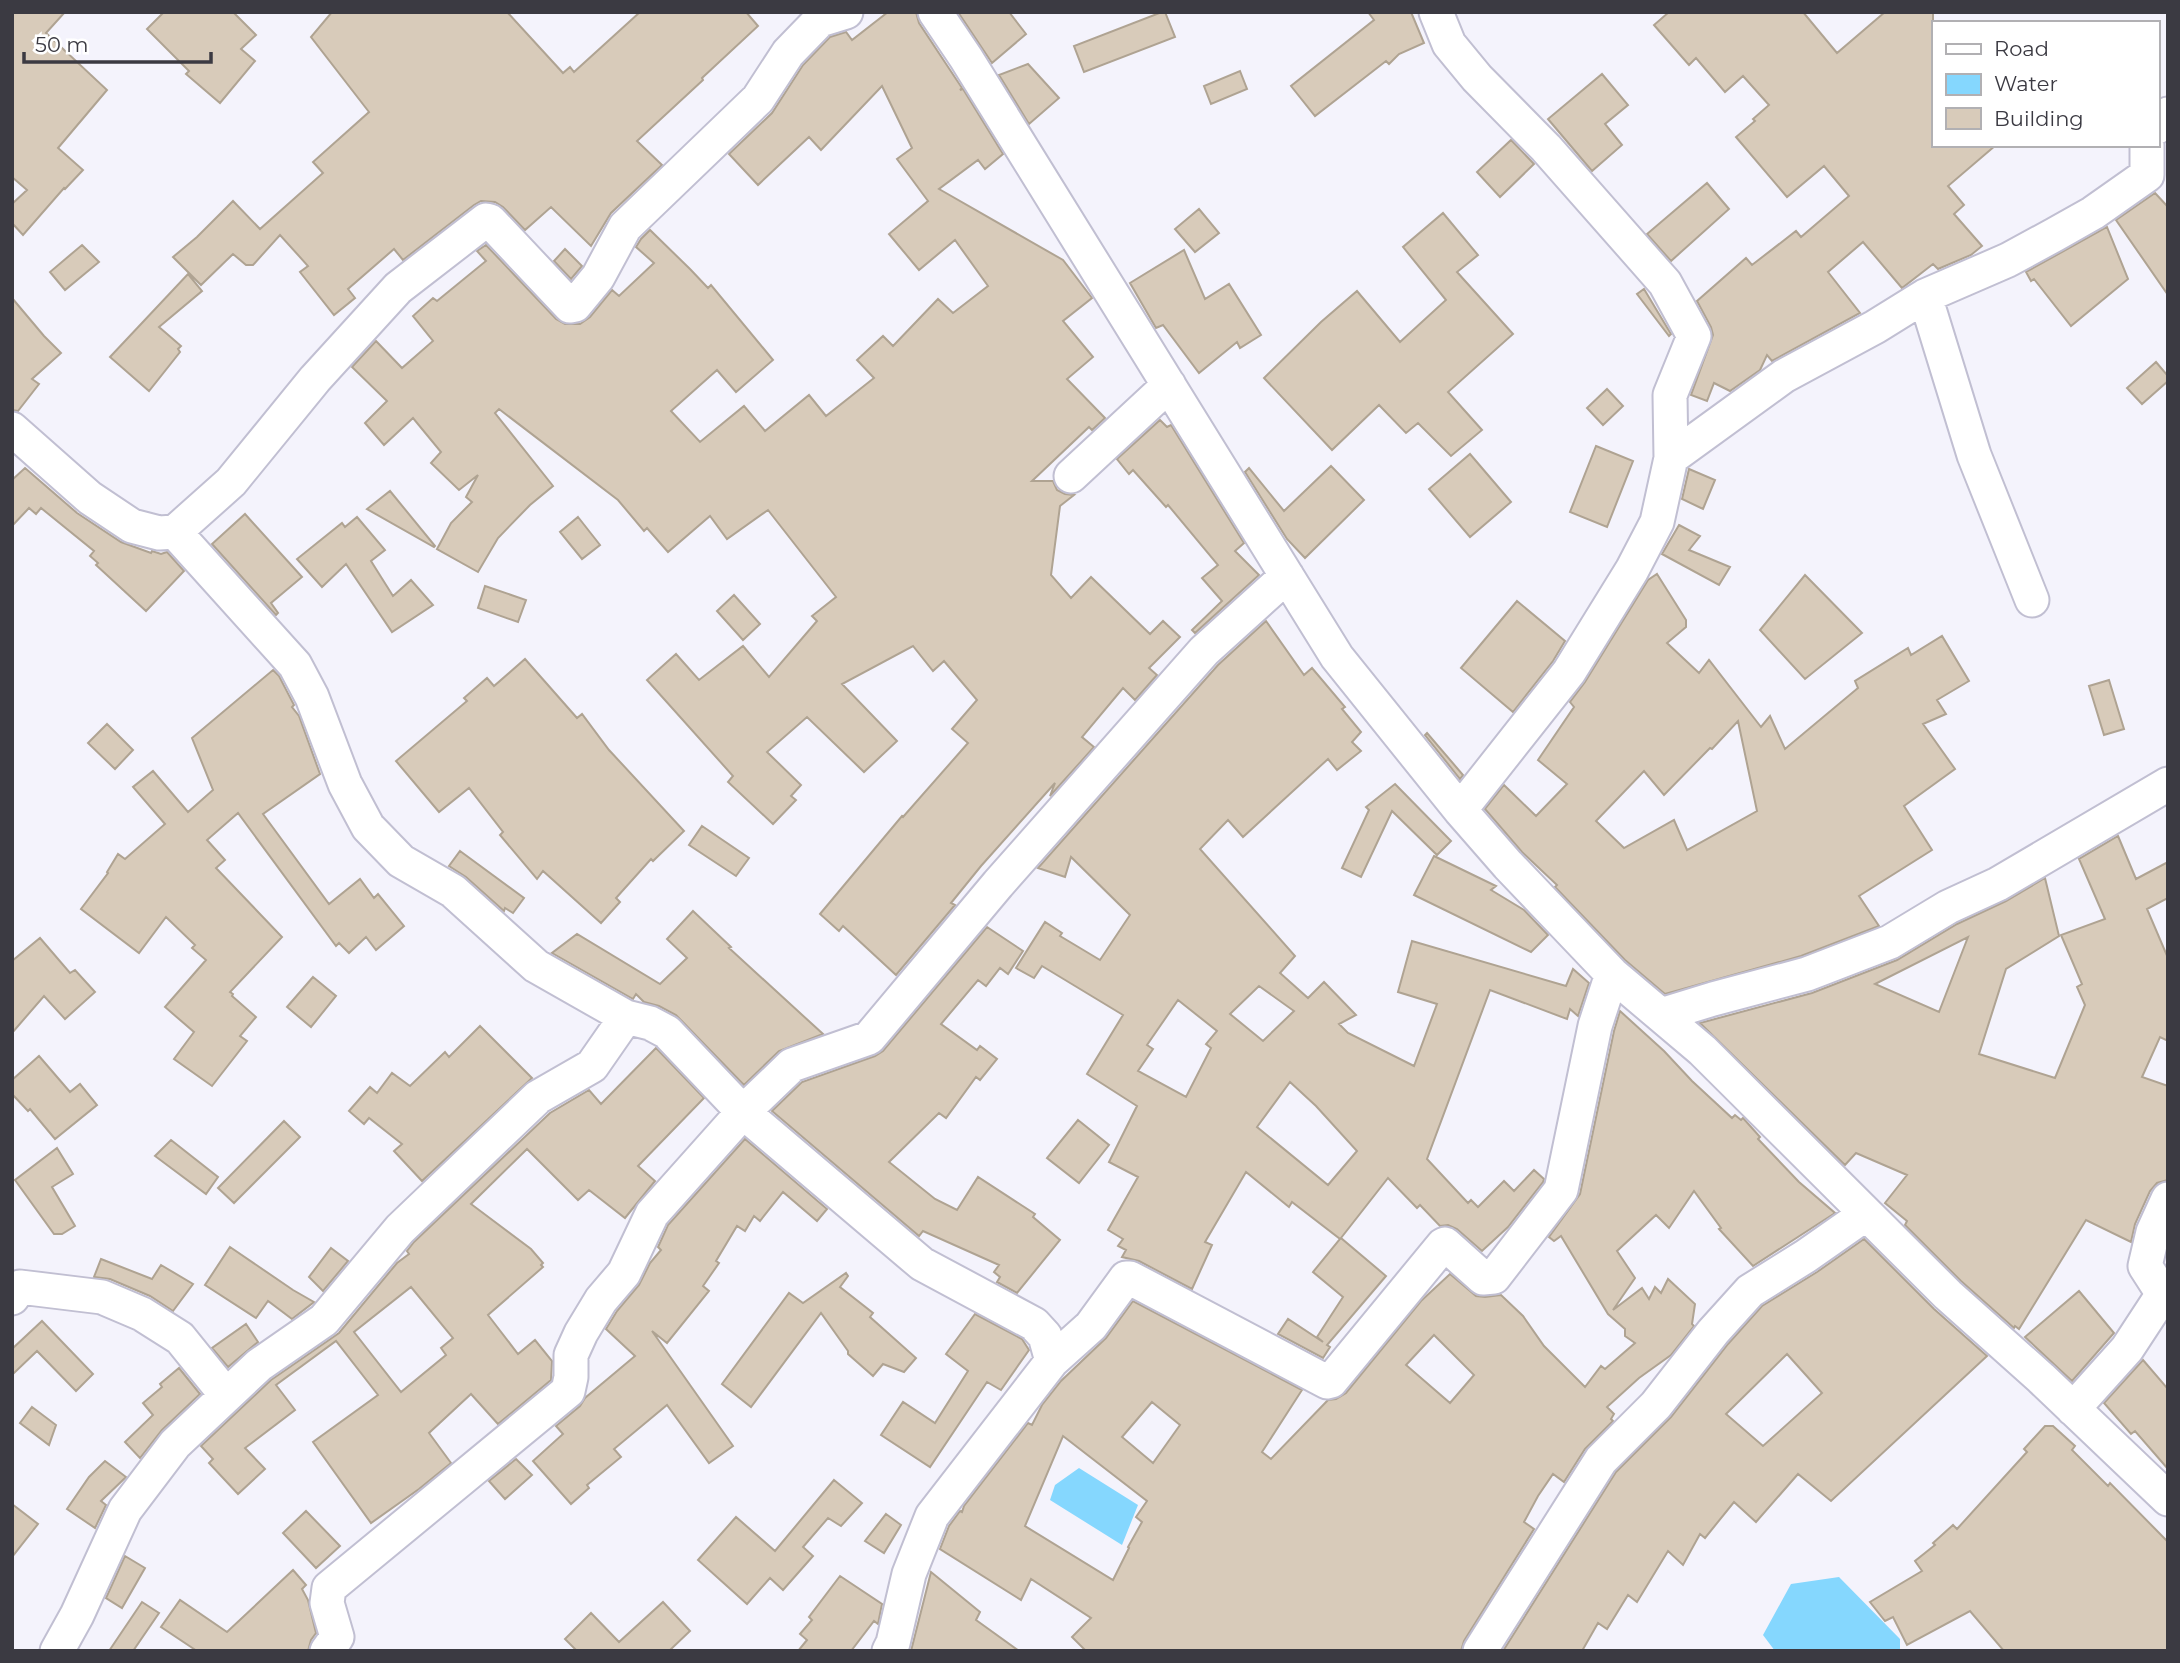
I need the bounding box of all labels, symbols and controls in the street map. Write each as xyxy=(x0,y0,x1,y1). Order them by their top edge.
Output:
scale bar xyxy=(24,21,212,65)
legend xyxy=(1932,21,2159,147)
text: 50 m xyxy=(35,32,89,57)
text: Road xyxy=(1994,36,2049,61)
text: Water xyxy=(1994,71,2058,96)
text: Building xyxy=(1994,106,2084,131)

